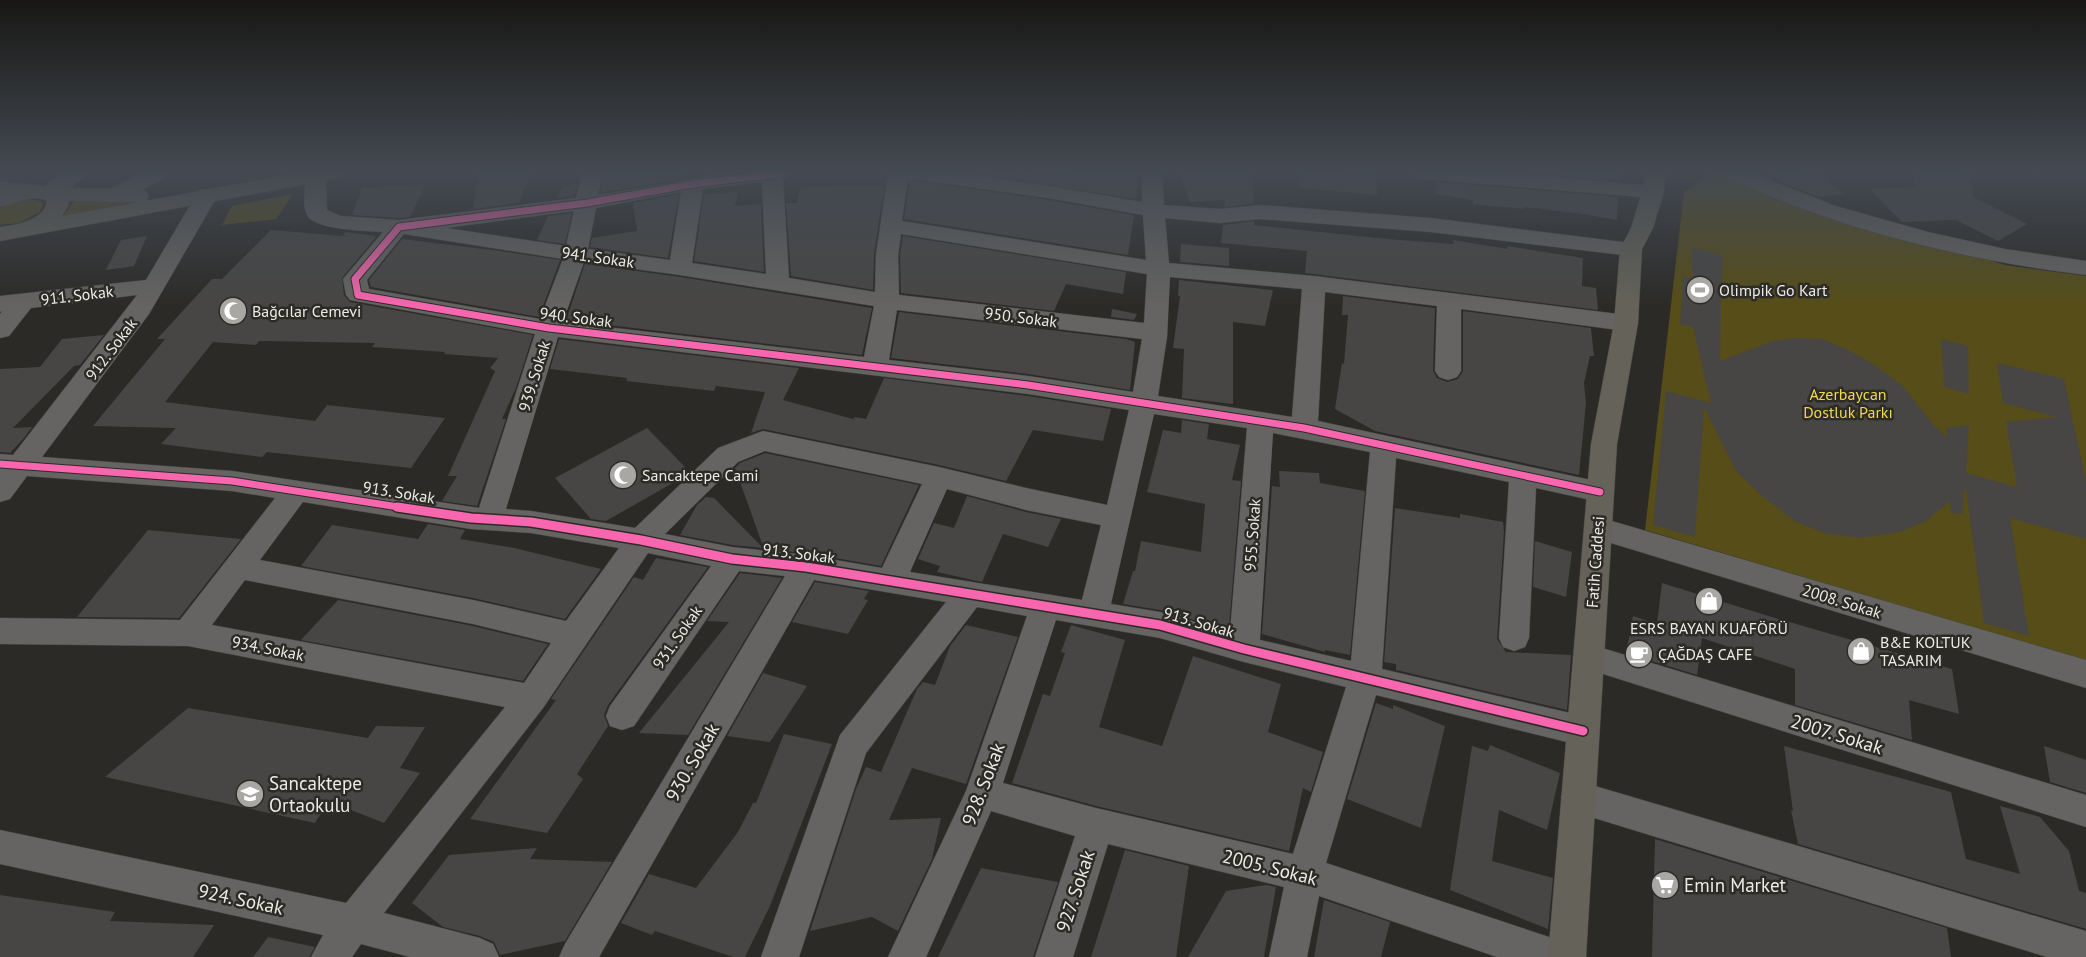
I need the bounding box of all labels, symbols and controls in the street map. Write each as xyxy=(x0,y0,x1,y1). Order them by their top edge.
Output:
street label: 941. Sokak xyxy=(560,242,636,272)
sports icon: Olimpik Go Kart xyxy=(1685,275,1715,305)
place label: Olimpik Go Kart xyxy=(1719,280,1828,300)
street label: 911. Sokak xyxy=(40,281,115,309)
mosque icon: Bağcılar Cemevi xyxy=(218,296,248,326)
place label: Bağcılar Cemevi xyxy=(252,301,361,321)
street label: 940. Sokak xyxy=(539,303,614,331)
street label: 950. Sokak xyxy=(984,303,1059,331)
street label: 912. Sokak xyxy=(81,314,141,384)
street label: 939. Sokak xyxy=(514,338,554,414)
park label: Azerbaycan Dostluk Parkı xyxy=(1803,384,1893,422)
mosque icon: Sancaktepe Cami xyxy=(608,460,638,490)
place label: Sancaktepe Cami xyxy=(642,465,759,485)
street label: 913. Sokak xyxy=(361,476,437,508)
street label: 955. Sokak xyxy=(1239,498,1265,572)
street label: Fatih Caddesi xyxy=(1582,515,1608,609)
street label: 913. Sokak xyxy=(762,539,837,567)
street label: 2008. Sokak xyxy=(1800,579,1884,623)
shop icon: ESRS BAYAN KUAFÖRÜ xyxy=(1694,586,1724,616)
street label: 931. Sokak xyxy=(648,601,706,673)
street label: 913. Sokak xyxy=(1161,602,1237,642)
place label: ESRS BAYAN KUAFÖRÜ xyxy=(1630,618,1788,638)
street label: 934. Sokak xyxy=(230,631,306,665)
place label: B&E KOLTUK TASARIM xyxy=(1880,632,1971,670)
shop icon: B&E KOLTUK TASARIM xyxy=(1846,636,1876,666)
cafe icon: ÇAĞDAŞ CAFE xyxy=(1624,639,1654,669)
place label: ÇAĞDAŞ CAFE xyxy=(1658,644,1753,664)
street label: 2007. Sokak xyxy=(1788,709,1886,759)
street label: 930. Sokak xyxy=(660,718,724,806)
street label: 928. Sokak xyxy=(956,739,1010,829)
place label: Sancaktepe Ortaokulu xyxy=(269,771,362,817)
school or university icon: Sancaktepe Ortaokulu xyxy=(235,779,265,809)
street label: 2005. Sokak xyxy=(1220,844,1320,890)
street label: 927. Sokak xyxy=(1051,847,1099,935)
supermarket icon: Emin Market xyxy=(1650,870,1680,900)
place label: Emin Market xyxy=(1684,873,1787,897)
street label: 924. Sokak xyxy=(196,878,286,920)

